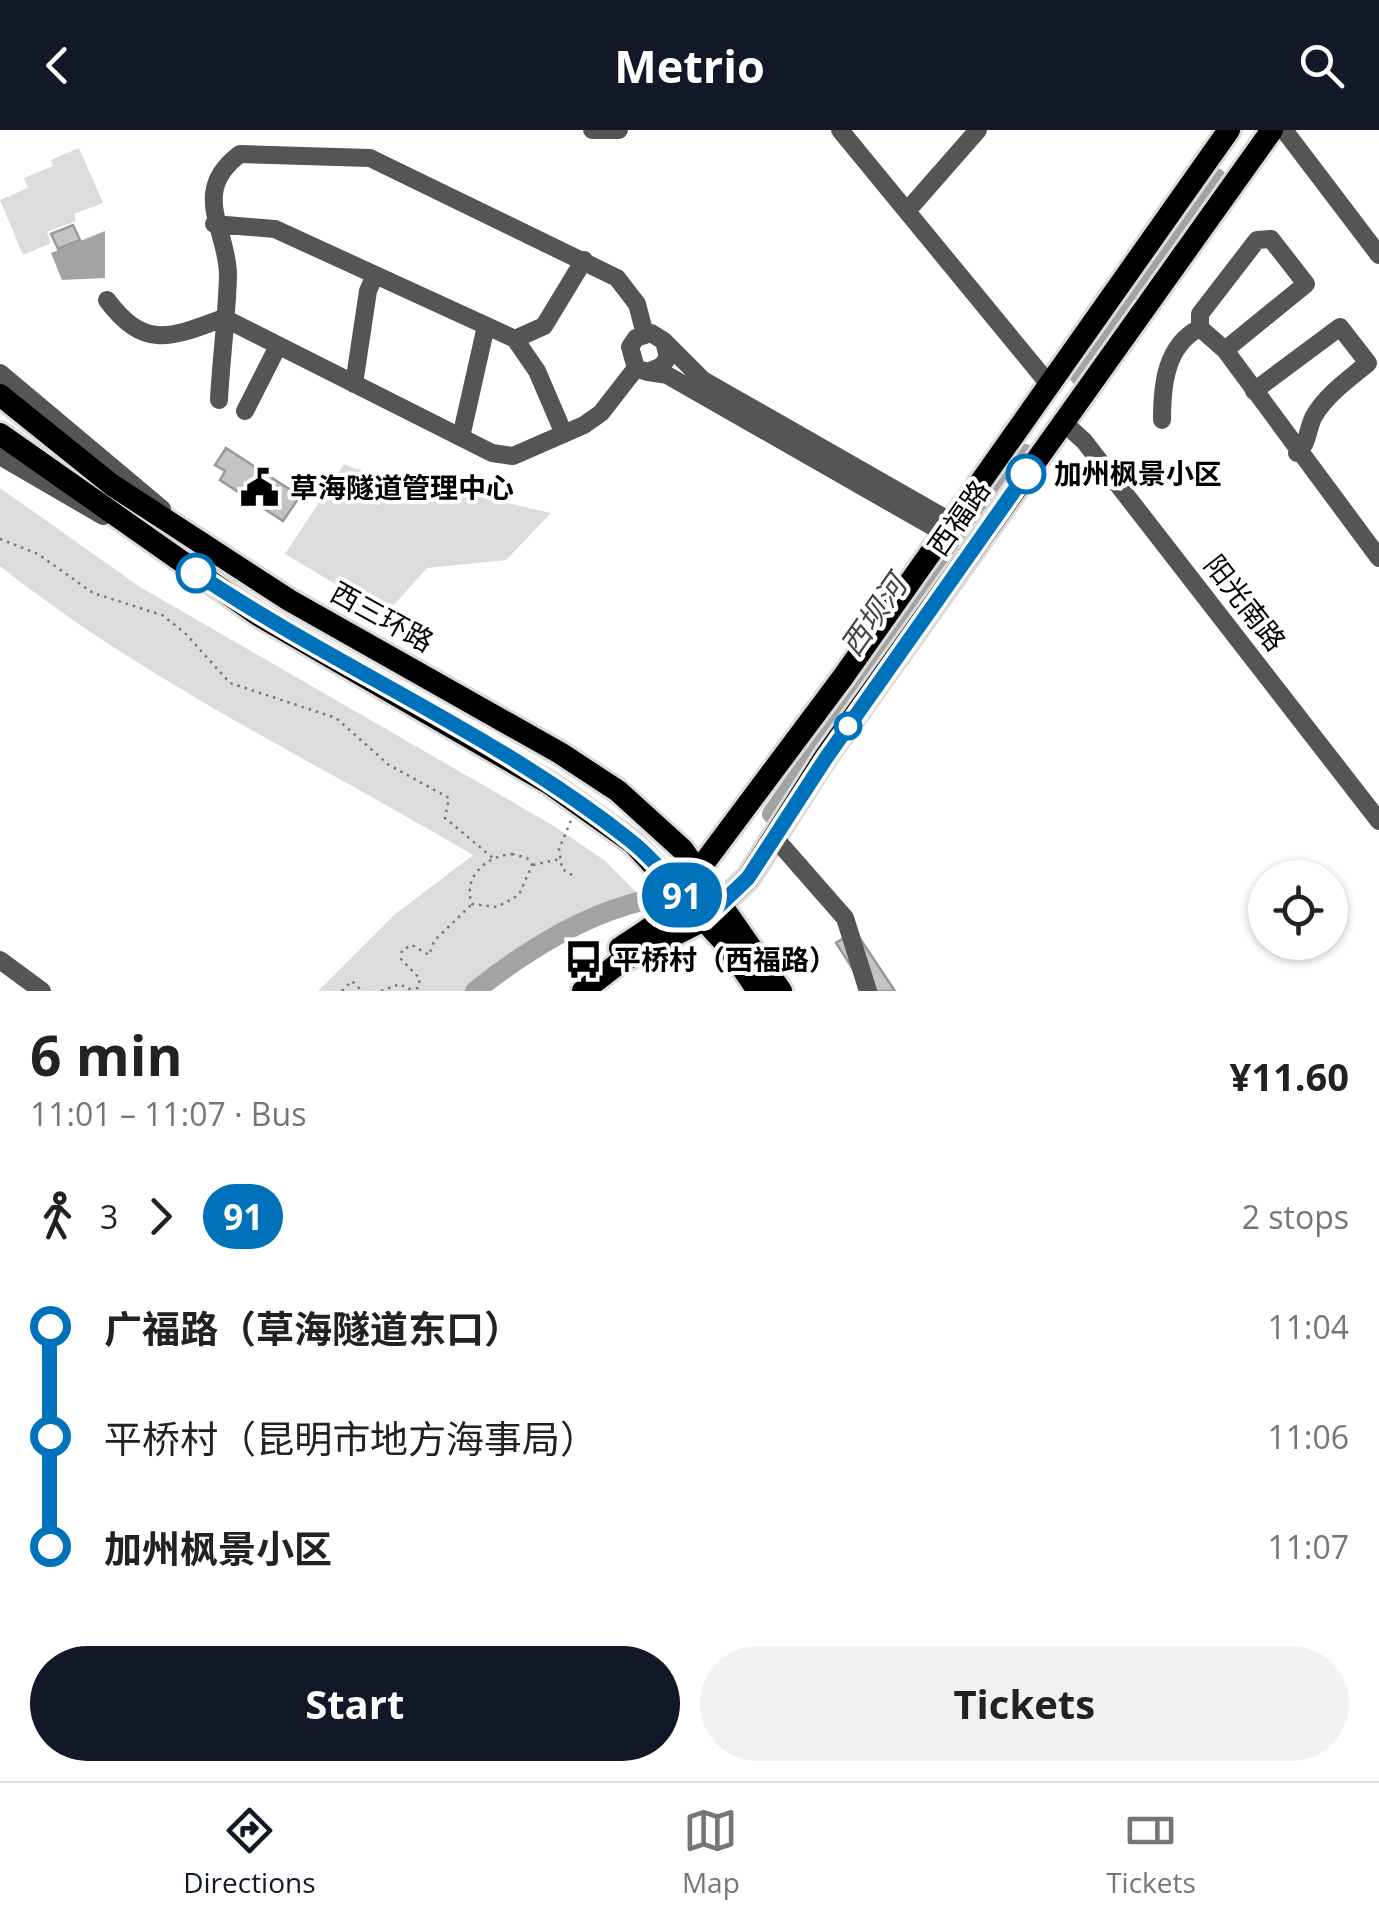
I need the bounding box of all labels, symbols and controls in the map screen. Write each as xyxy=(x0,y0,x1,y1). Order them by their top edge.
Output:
text: Metrio xyxy=(614,35,765,96)
icon: back xyxy=(30,38,85,93)
icon: search xyxy=(1294,38,1349,93)
place label: 加州枫景小区 xyxy=(1054,454,1222,492)
marker: 加州枫景小区 xyxy=(1007,455,1045,493)
public building icon: 草海隧道管理中心 xyxy=(239,467,281,509)
place label: 草海隧道管理中心 xyxy=(290,468,514,506)
street label: 西福路 xyxy=(919,472,998,563)
street label: 阳光南路 xyxy=(1196,547,1295,658)
unlabelled marker xyxy=(177,554,215,592)
water label: 西坝河 xyxy=(830,562,918,664)
street label: 西三环路 xyxy=(324,572,441,660)
unlabelled marker xyxy=(835,713,861,739)
map controls xyxy=(1248,860,1348,960)
button: locate xyxy=(1248,860,1348,960)
line badge: 91 xyxy=(637,862,727,928)
text: 91 xyxy=(662,872,702,919)
bus stop icon: 平桥村（西福路） xyxy=(562,939,604,981)
place label: 平桥村（西福路） xyxy=(613,940,837,978)
text: 6 min xyxy=(30,1017,183,1092)
text: ¥11.60 xyxy=(1230,1050,1349,1102)
text: 11:01 – 11:07 · Bus xyxy=(30,1092,306,1135)
icon: walk xyxy=(30,1189,85,1244)
icon: forward xyxy=(133,1189,188,1244)
text: 91 xyxy=(223,1193,263,1240)
text: 3 xyxy=(100,1195,118,1238)
text: 2 stops xyxy=(1242,1195,1349,1238)
text: 广福路（草海隧道东口） xyxy=(104,1302,522,1354)
text: 11:04 xyxy=(1267,1305,1349,1348)
text: 平桥村（昆明市地方海事局） xyxy=(104,1412,598,1464)
text: 11:06 xyxy=(1267,1415,1349,1458)
text: 加州枫景小区 xyxy=(104,1522,332,1574)
text: 11:07 xyxy=(1267,1525,1349,1568)
button: Start xyxy=(30,1646,680,1761)
button: Tickets xyxy=(700,1646,1349,1761)
tab: Directions xyxy=(183,1803,316,1901)
tab: Map xyxy=(682,1803,740,1901)
tab: Tickets xyxy=(1106,1803,1196,1901)

